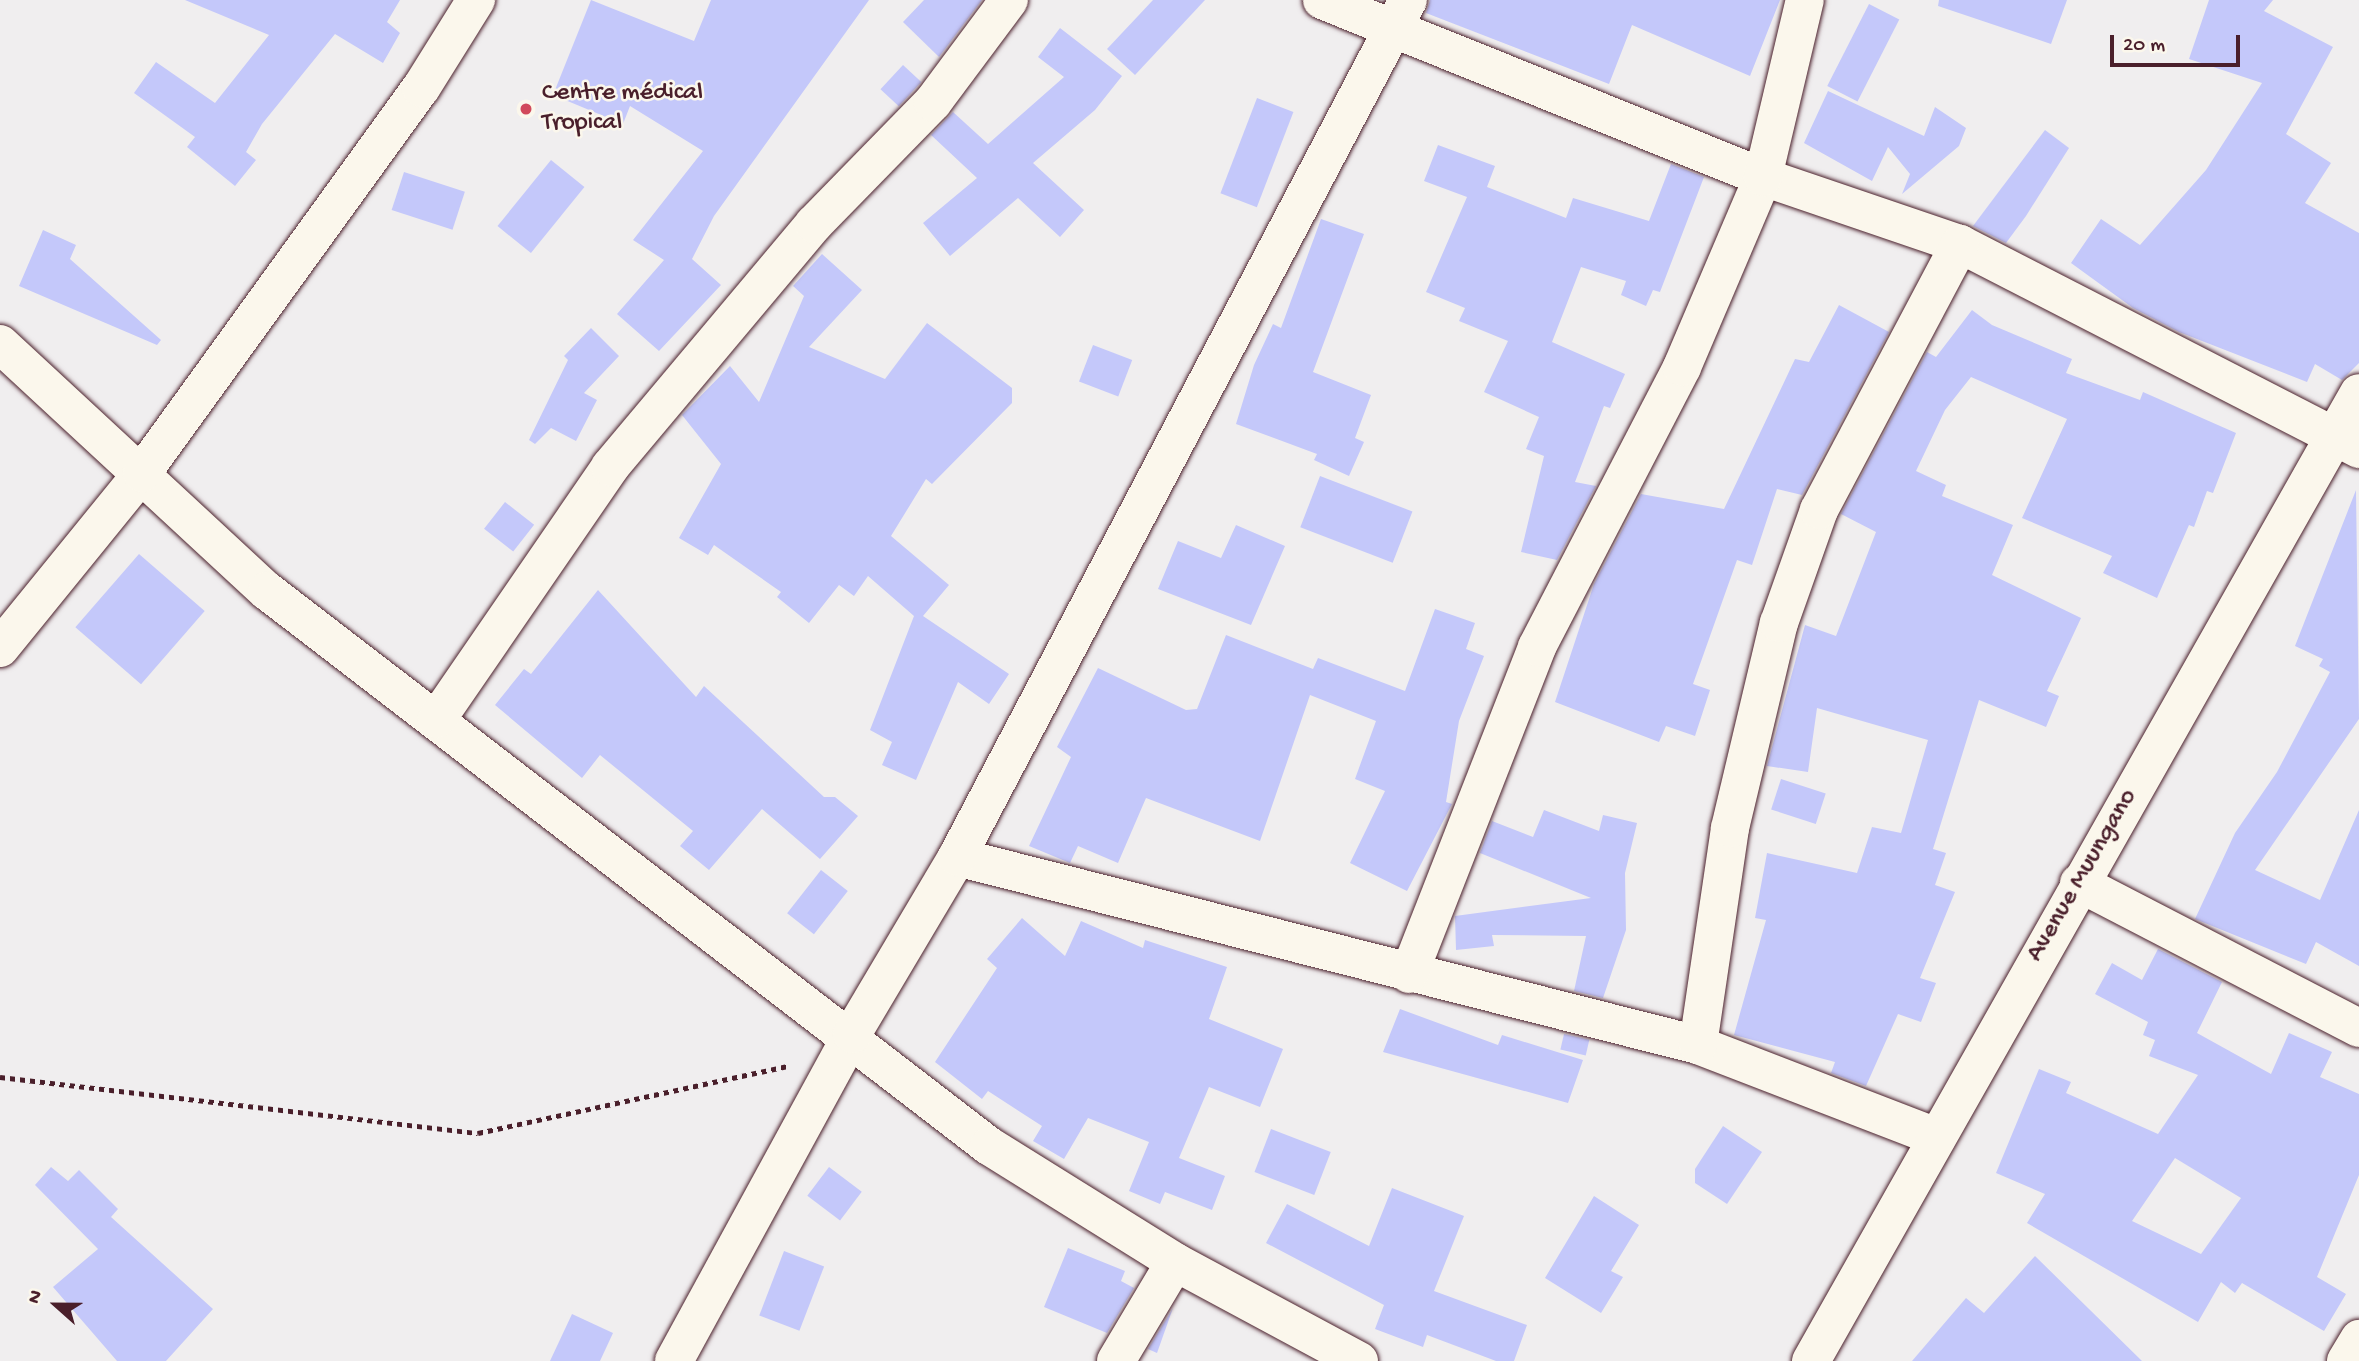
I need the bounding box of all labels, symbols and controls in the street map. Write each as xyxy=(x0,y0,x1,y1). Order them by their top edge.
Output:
scale bar xyxy=(2114,21,2244,65)
text: 20 m xyxy=(2123,34,2165,59)
place label: Centre médical Tropical xyxy=(542,78,703,140)
marker: Centre médical Tropical xyxy=(516,99,536,119)
street label: Avenue Muungano xyxy=(2021,784,2145,968)
north arrow xyxy=(21,1270,91,1340)
text: N xyxy=(23,1287,49,1307)

